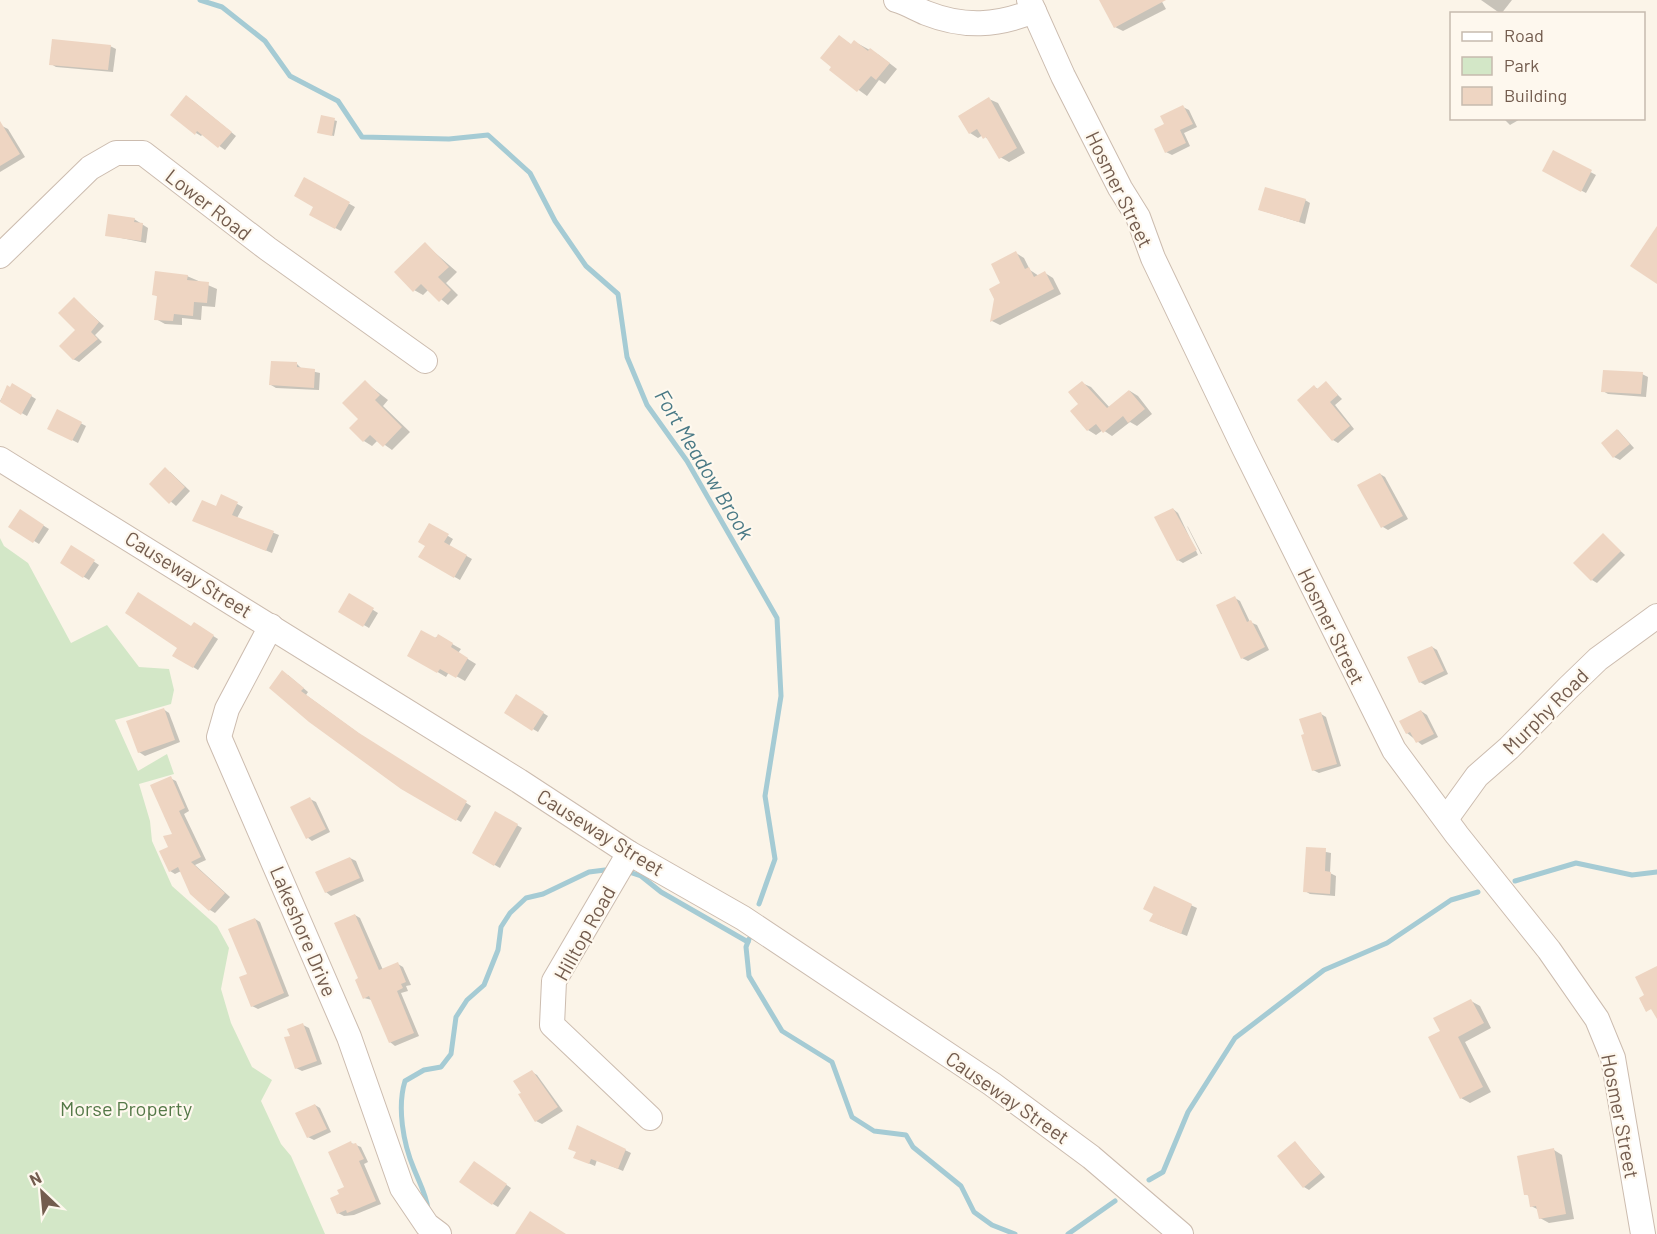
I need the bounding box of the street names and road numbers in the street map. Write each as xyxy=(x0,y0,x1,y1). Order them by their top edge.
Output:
street label: Hosmer Street xyxy=(1081,127,1159,251)
street label: Lower Road xyxy=(161,163,257,245)
street label: Causeway Street xyxy=(121,525,257,623)
street label: Hosmer Street xyxy=(1293,564,1371,688)
street label: Murphy Road xyxy=(1497,663,1593,759)
street label: Causeway Street xyxy=(533,783,669,881)
street label: Lakeshore Drive xyxy=(266,862,342,1000)
street label: Hilltop Road xyxy=(548,881,620,985)
street label: Causeway Street xyxy=(942,1046,1074,1148)
street label: Hosmer Street xyxy=(1597,1052,1645,1180)

